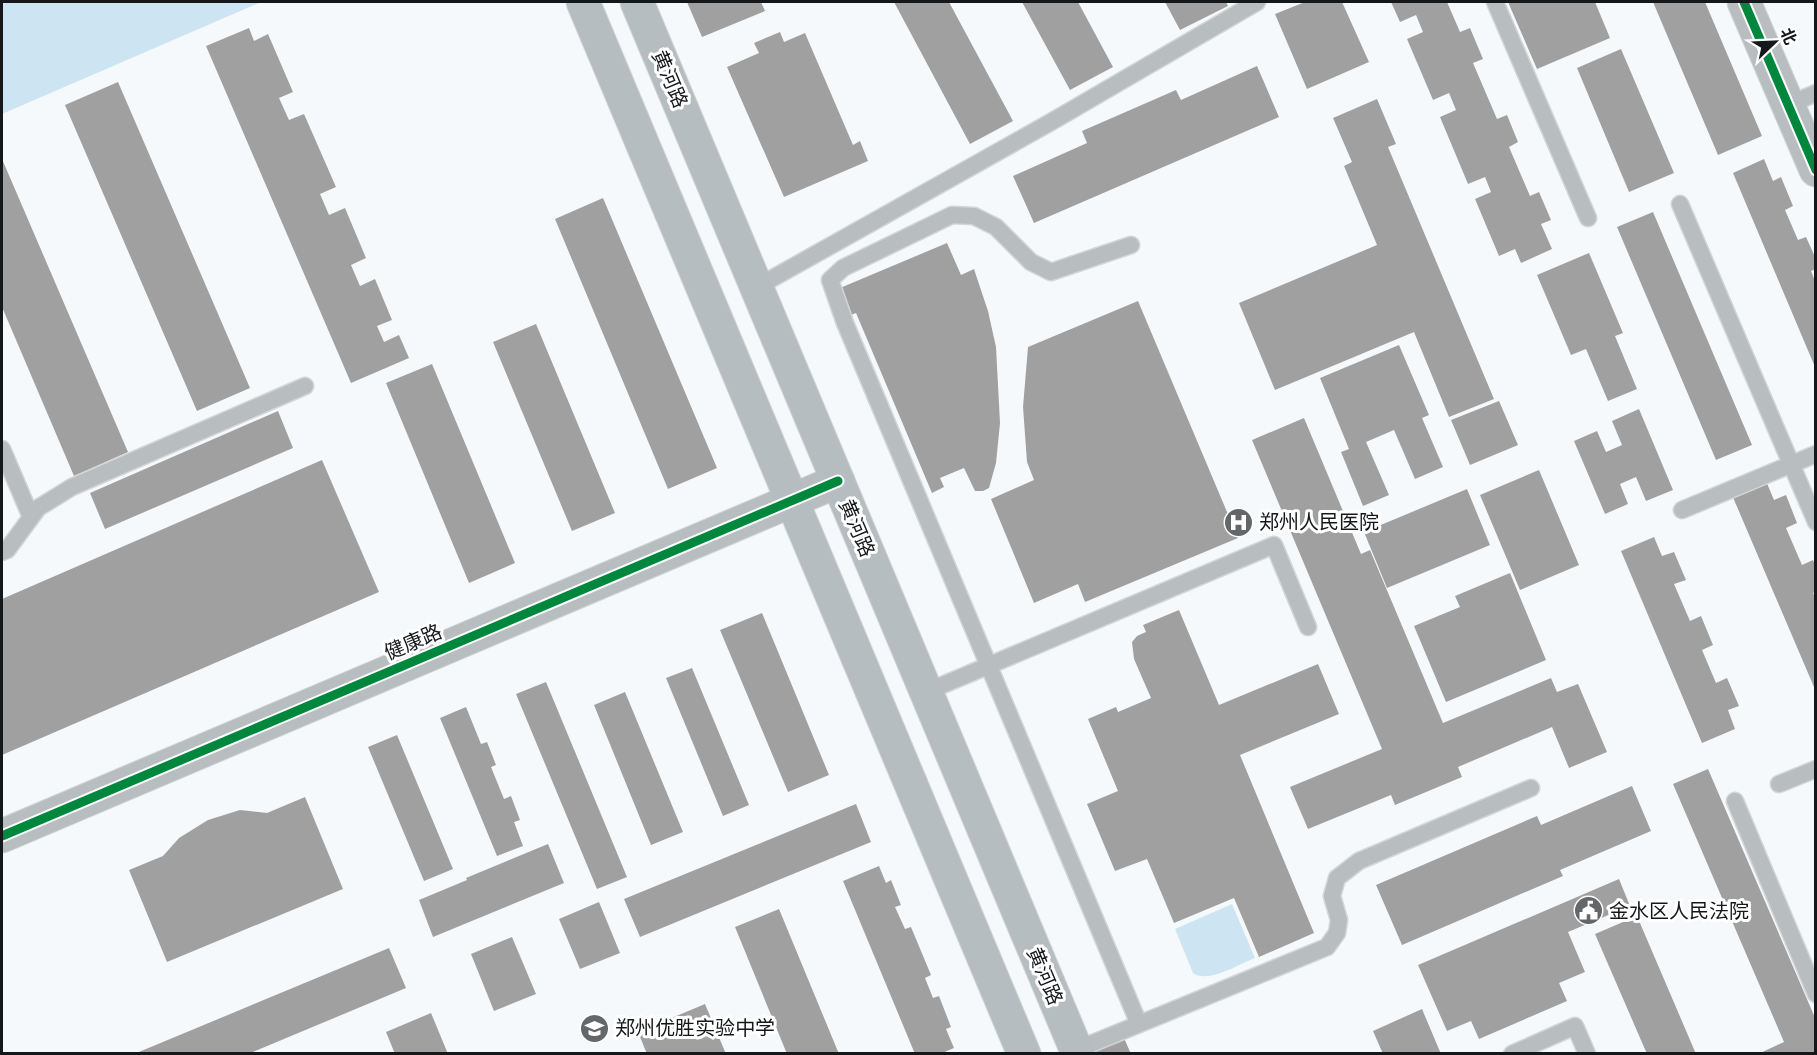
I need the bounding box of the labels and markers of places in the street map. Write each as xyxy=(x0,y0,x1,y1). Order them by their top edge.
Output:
hospital icon: 郑州人民医院 xyxy=(1222,506,1254,538)
place label: 郑州人民医院 xyxy=(1259,509,1379,533)
public building icon: 金水区人民法院 xyxy=(1572,895,1604,927)
place label: 金水区人民法院 xyxy=(1609,898,1749,922)
school or university icon: 郑州优胜实验中学 xyxy=(578,1012,610,1044)
place label: 郑州优胜实验中学 xyxy=(615,1015,775,1039)

